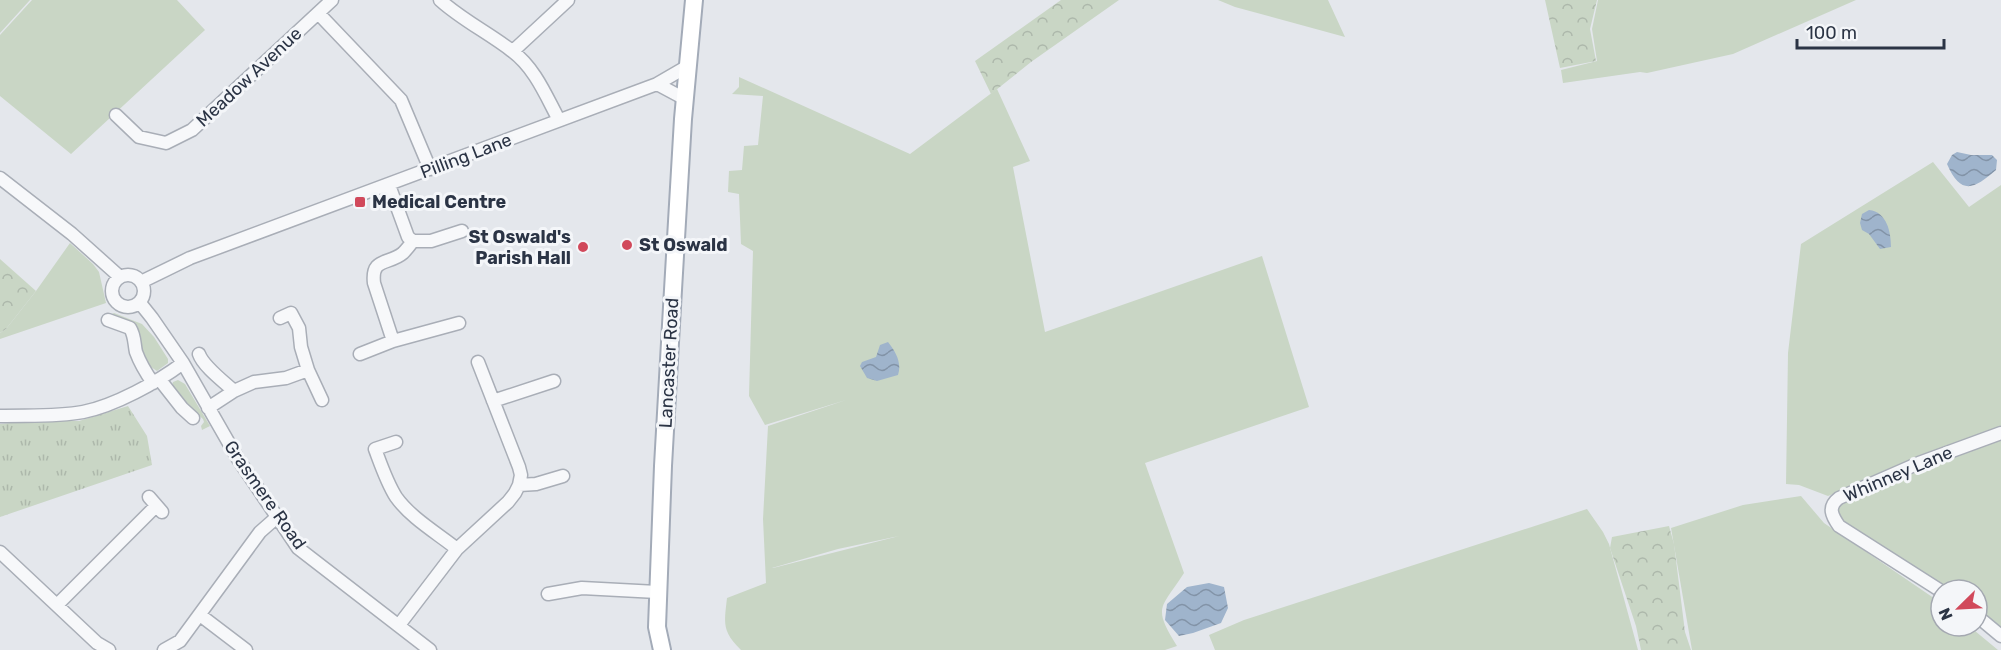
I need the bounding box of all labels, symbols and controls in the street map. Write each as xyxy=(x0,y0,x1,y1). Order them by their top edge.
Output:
scale bar xyxy=(1797,12,1944,50)
text: 100 m xyxy=(1806,22,1857,44)
street label: Meadow Avenue xyxy=(192,23,306,131)
street label: Pilling Lane xyxy=(417,129,515,183)
place label: Medical Centre xyxy=(372,191,507,213)
marker: Medical Centre xyxy=(353,195,367,209)
place label: St Oswald's Parish Hall xyxy=(468,226,571,269)
place label: St Oswald xyxy=(639,234,728,256)
marker: St Oswald xyxy=(620,238,634,252)
marker: St Oswald's Parish Hall xyxy=(576,240,590,254)
street label: Lancaster Road xyxy=(655,297,683,429)
street label: Grasmere Road xyxy=(219,436,311,554)
street label: Whinney Lane xyxy=(1840,441,1956,507)
north arrow xyxy=(1929,578,1989,638)
text: N xyxy=(1935,605,1957,623)

